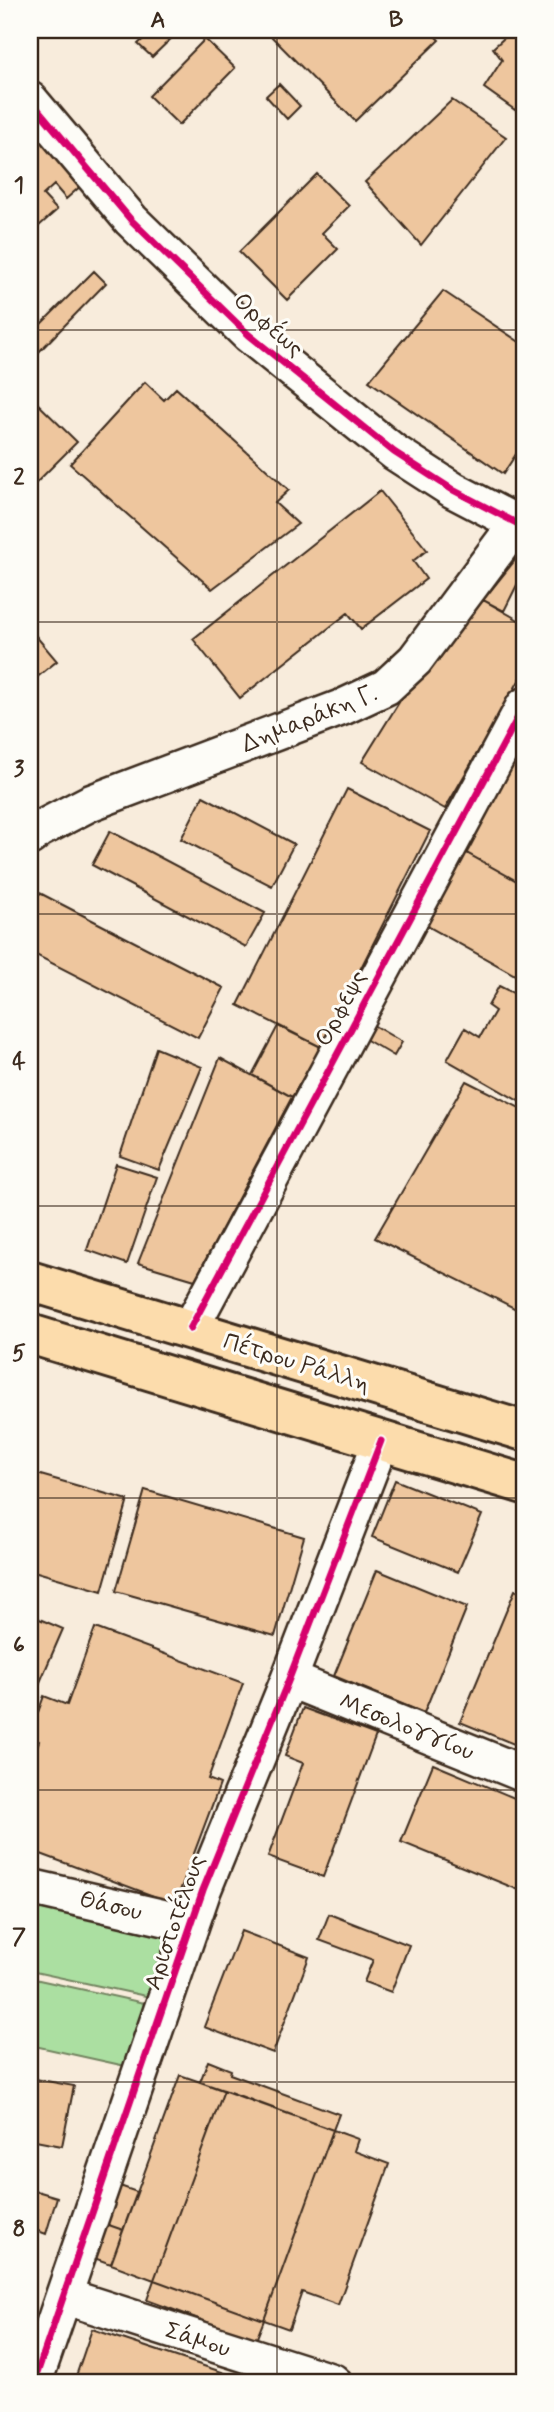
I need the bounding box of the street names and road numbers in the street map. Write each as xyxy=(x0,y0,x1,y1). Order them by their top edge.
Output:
street label: Ορφέως xyxy=(226,285,311,364)
street label: Δημαράκη Γ. xyxy=(237,678,382,761)
street label: Ορφεψς xyxy=(308,965,374,1052)
street label: Πέτρου Ράλλη xyxy=(219,1325,374,1400)
street label: Μεσολογγίου xyxy=(334,1686,479,1769)
street label: Αριστοτέλους xyxy=(137,1851,213,1994)
street label: Θάσου xyxy=(76,1884,145,1929)
street label: Σάμου xyxy=(161,2315,234,2366)

